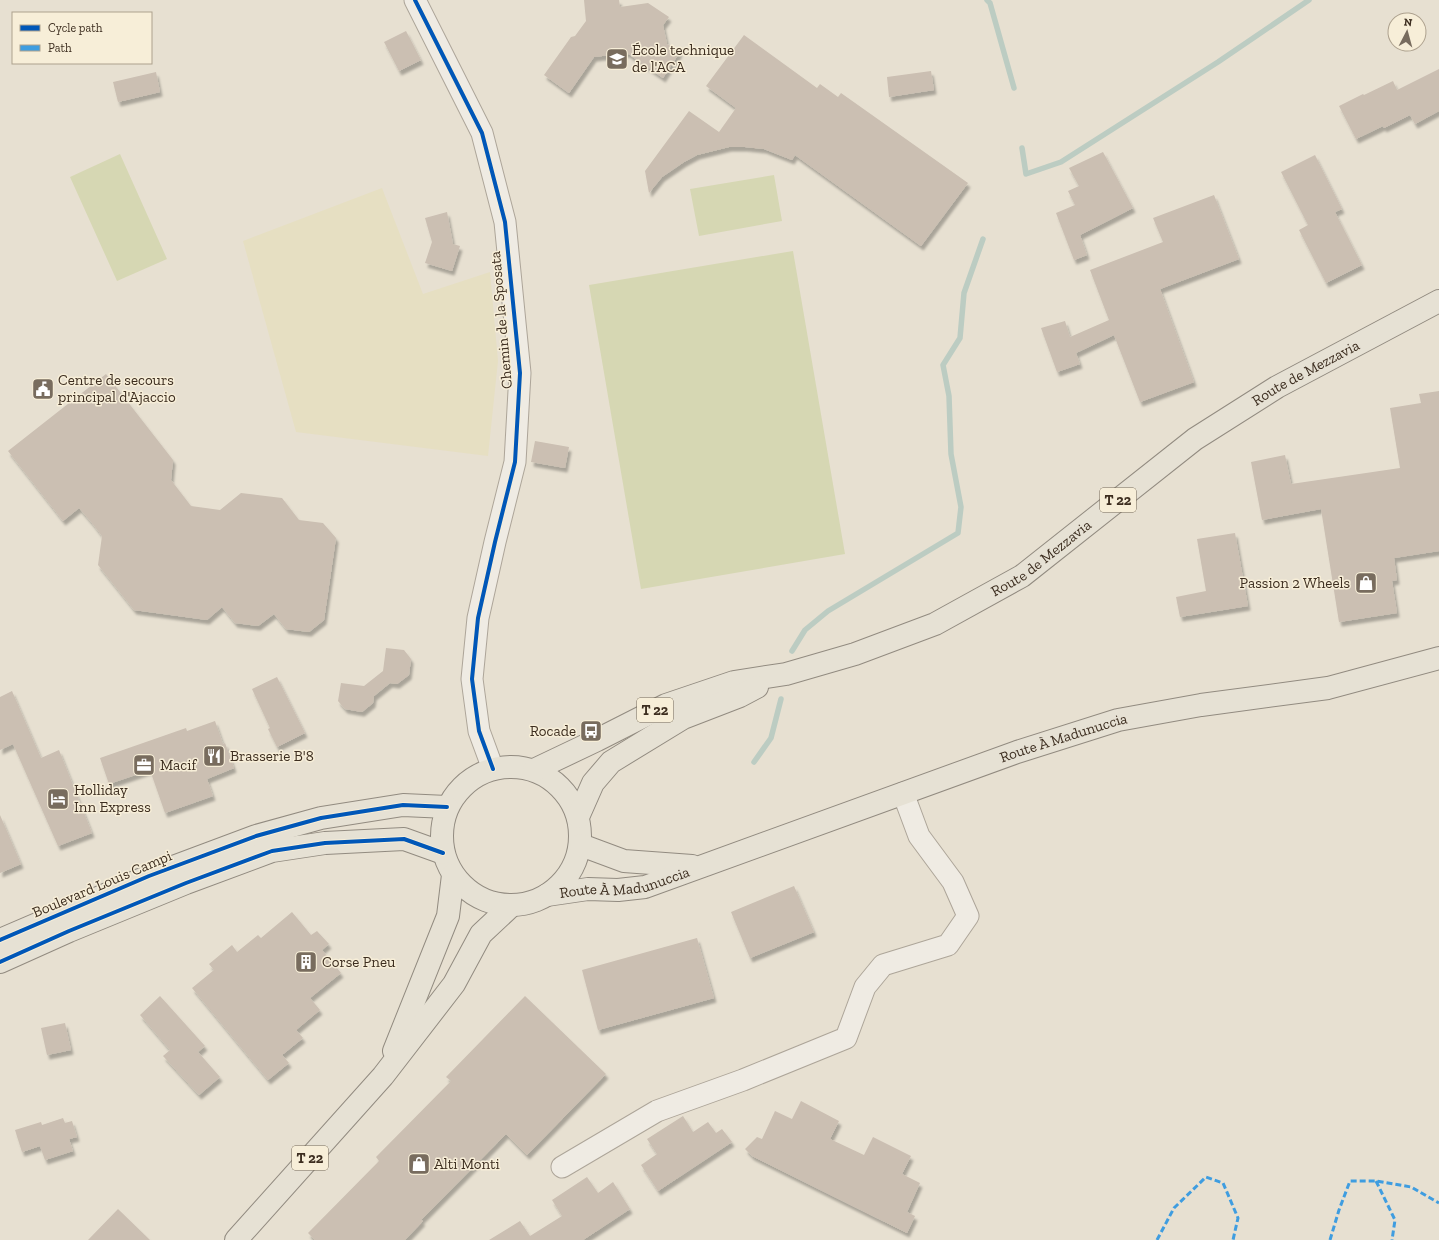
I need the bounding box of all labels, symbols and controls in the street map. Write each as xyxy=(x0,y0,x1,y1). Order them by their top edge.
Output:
legend xyxy=(12,12,152,64)
north arrow xyxy=(1387,12,1427,52)
text: N xyxy=(1403,16,1413,30)
text: Cycle path xyxy=(48,21,103,35)
text: Path xyxy=(48,41,72,55)
place label: École technique de l'ACA xyxy=(632,41,734,76)
school or university icon: École technique de l'ACA xyxy=(604,46,630,72)
street label: Chemin de la Sposata xyxy=(486,250,516,390)
street label: Route de Mezzavia xyxy=(1249,336,1362,410)
place label: Centre de secours principal d'Ajaccio xyxy=(58,371,176,406)
public building icon: Centre de secours principal d'Ajaccio xyxy=(30,376,56,402)
road number: T 22 xyxy=(1100,488,1136,512)
street label: Route de Mezzavia xyxy=(988,516,1095,600)
shop icon: Passion 2 Wheels xyxy=(1353,570,1379,596)
place label: Passion 2 Wheels xyxy=(1239,574,1350,592)
road number: T 22 xyxy=(637,698,673,722)
street label: Route À Madunuccia xyxy=(997,710,1129,767)
bus stop icon: Rocade xyxy=(578,718,604,744)
place label: Rocade xyxy=(530,722,576,740)
restaurant icon: Brasserie B'8 xyxy=(201,743,227,769)
place label: Brasserie B'8 xyxy=(230,747,314,765)
office icon: Macif xyxy=(131,752,157,778)
place label: Macif xyxy=(160,756,197,774)
place label: Holliday Inn Express xyxy=(74,781,151,816)
hotel icon: Holliday Inn Express xyxy=(45,786,71,812)
street label: Boulevard Louis Campi xyxy=(30,846,174,922)
street label: Route À Madunuccia xyxy=(558,863,692,902)
building icon: Corse Pneu xyxy=(293,949,319,975)
place label: Corse Pneu xyxy=(322,953,396,971)
road number: T 22 xyxy=(292,1146,328,1170)
shop icon: Alti Monti xyxy=(406,1151,432,1177)
place label: Alti Monti xyxy=(434,1155,500,1173)

